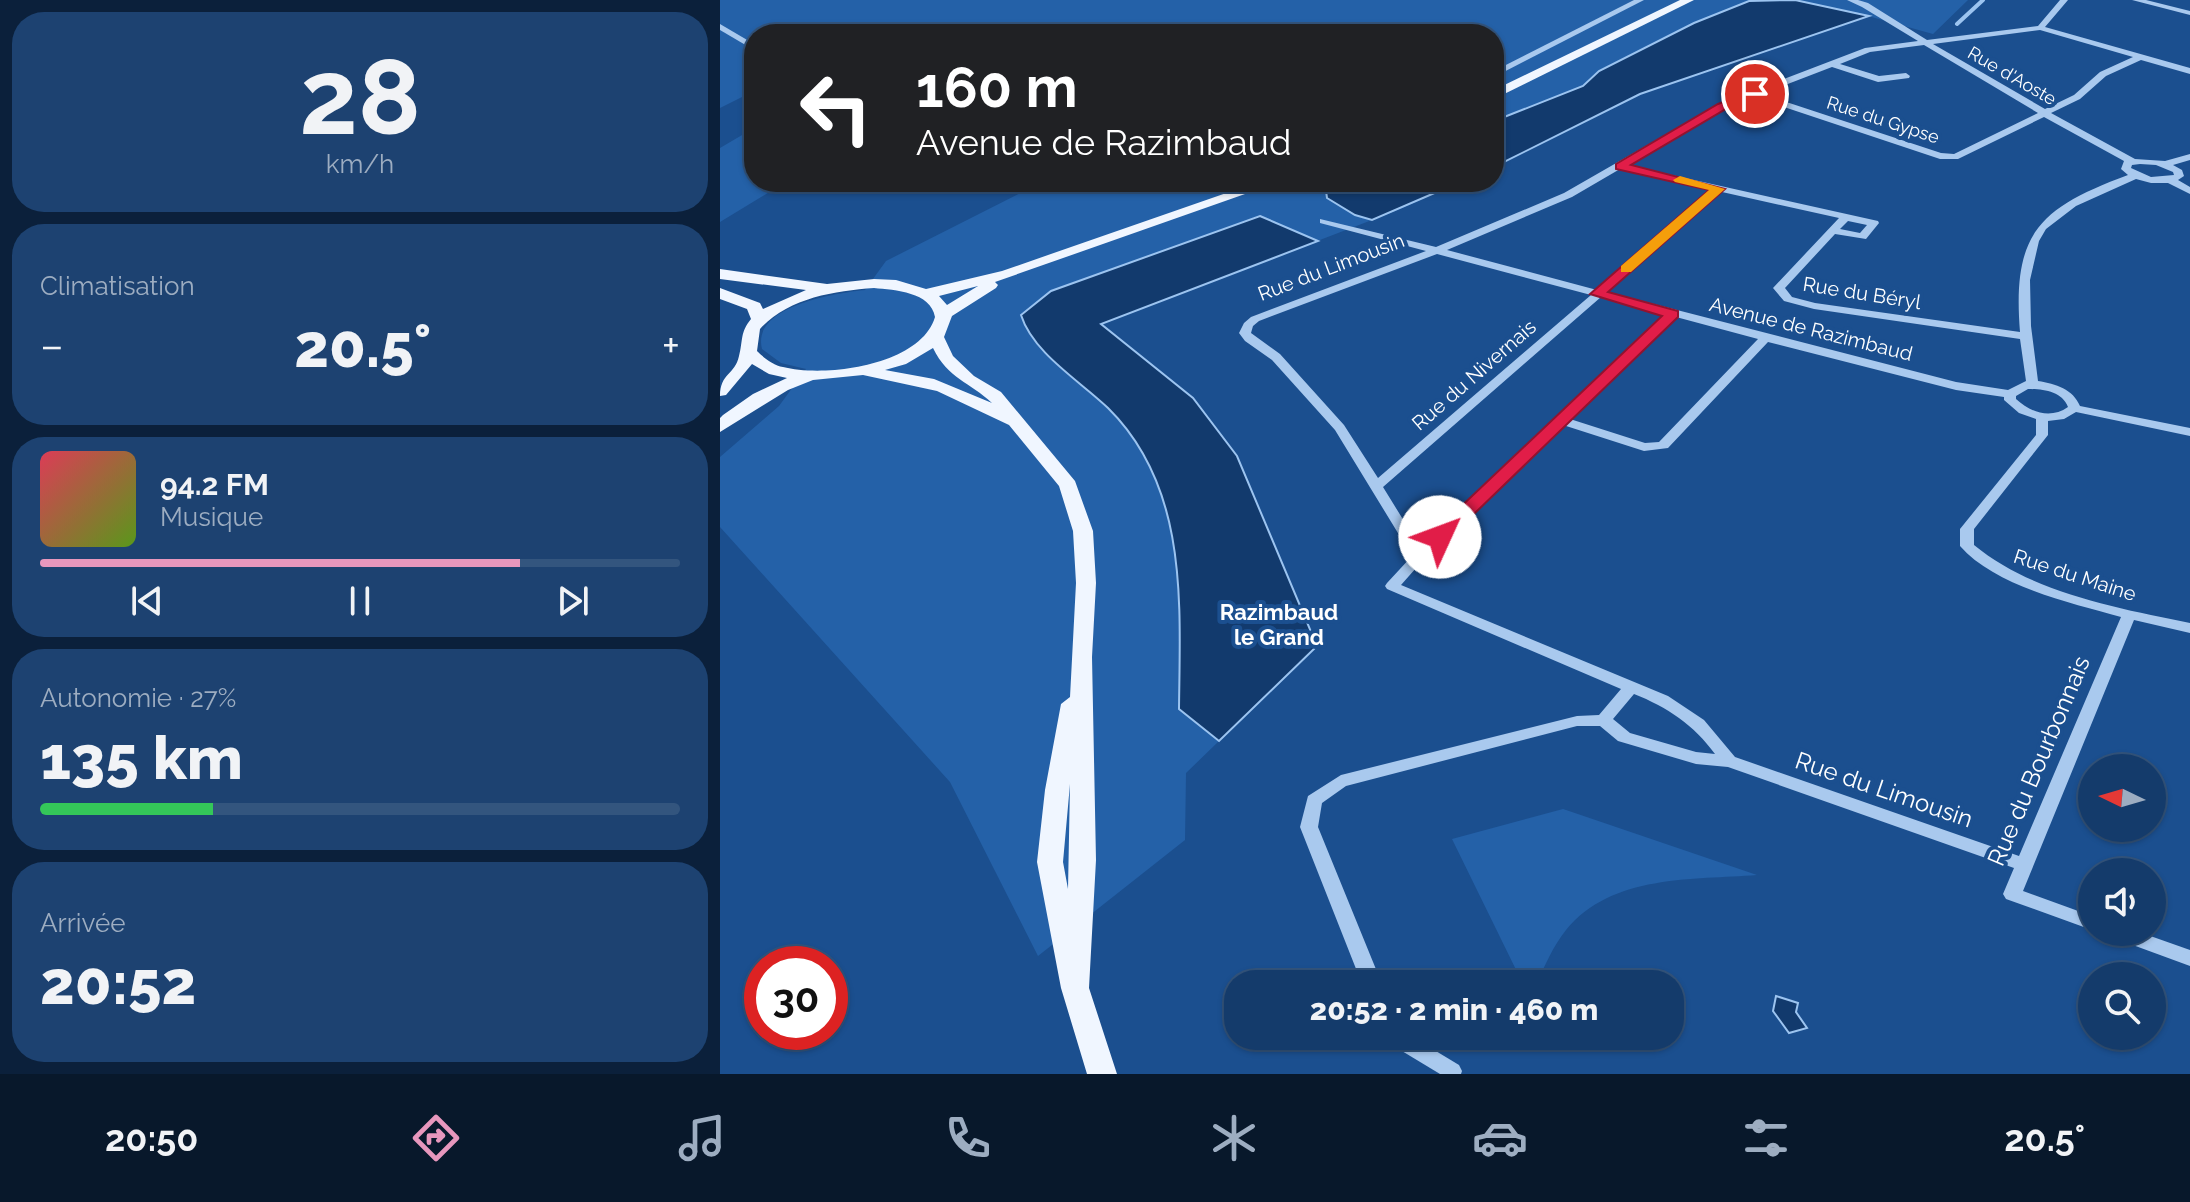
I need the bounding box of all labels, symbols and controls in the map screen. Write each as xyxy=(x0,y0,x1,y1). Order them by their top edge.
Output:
text: 28 xyxy=(299,36,421,158)
street label: Rue d'Aoste xyxy=(1964,42,2061,110)
text: 160 m xyxy=(916,54,1078,120)
icon: left xyxy=(784,56,888,160)
pin xyxy=(1721,60,1789,128)
icon: arrive xyxy=(1733,72,1777,116)
street label: Rue du Gypse xyxy=(1824,91,1942,148)
text: Avenue de Razimbaud xyxy=(916,121,1291,163)
text: km/h xyxy=(326,149,394,179)
street label: Rue du Limousin xyxy=(1254,228,1408,306)
text: Climatisation xyxy=(40,271,195,301)
street label: Rue du Béryl xyxy=(1801,272,1923,314)
street label: Avenue de Razimbaud xyxy=(1707,292,1915,366)
text: 20.5° xyxy=(294,311,431,381)
street label: Rue du Nivernais xyxy=(1407,315,1541,435)
text: − xyxy=(40,320,64,371)
text: + xyxy=(662,320,680,371)
text: 94.2 FM xyxy=(160,467,269,502)
position arrow xyxy=(1398,495,1482,579)
text: Musique xyxy=(160,502,263,532)
street label: Rue du Maine xyxy=(2011,544,2139,606)
icon: previous xyxy=(125,579,169,623)
icon: pause xyxy=(338,579,382,623)
icon: next xyxy=(551,579,595,623)
district label: Razimbaud le Grand xyxy=(1220,599,1338,650)
street label: Rue du Bourbonnais xyxy=(1981,651,2096,870)
text: Autonomie · 27% xyxy=(40,683,236,713)
text: 135 km xyxy=(40,723,243,793)
street label: Rue du Limousin xyxy=(1792,746,1977,833)
north arrow xyxy=(2078,754,2166,842)
map controls xyxy=(2078,754,2166,1050)
button: sound xyxy=(2078,858,2166,946)
text: Arrivée xyxy=(40,908,125,938)
speed limit sign: 30 xyxy=(744,946,848,1050)
text: 20:52 xyxy=(40,948,196,1018)
button: search xyxy=(2078,962,2166,1050)
text: 20:52 · 2 min · 460 m xyxy=(1310,992,1598,1027)
icon: directions xyxy=(408,1110,464,1166)
icon: music xyxy=(674,1110,730,1166)
icon: phone xyxy=(940,1110,996,1166)
icon: climate xyxy=(1206,1110,1262,1166)
icon: car xyxy=(1472,1110,1528,1166)
icon: filters xyxy=(1738,1110,1794,1166)
text: 20:50 xyxy=(105,1117,198,1159)
text: 20.5° xyxy=(2004,1117,2085,1159)

